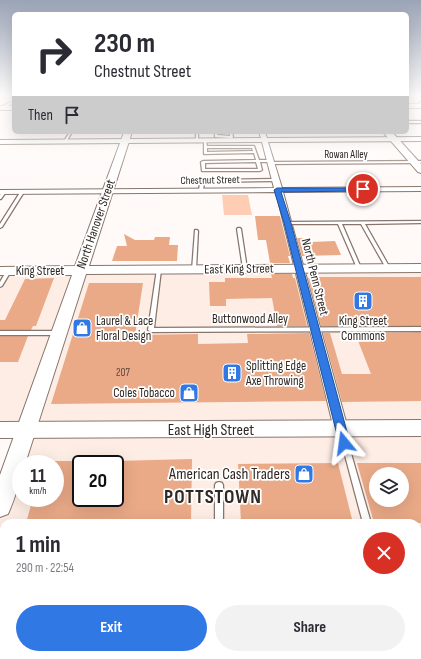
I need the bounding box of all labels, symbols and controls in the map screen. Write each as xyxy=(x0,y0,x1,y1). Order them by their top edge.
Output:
text: 230 m xyxy=(94,27,155,60)
icon: right xyxy=(28,28,80,80)
text: Chestnut Street xyxy=(94,61,191,82)
icon: arrive xyxy=(61,104,83,126)
text: Then xyxy=(28,106,53,125)
street label: Rowan Alley xyxy=(324,148,369,161)
pin xyxy=(346,172,380,206)
street label: Chestnut Street xyxy=(180,173,240,187)
street label: North Hanover Street xyxy=(73,177,119,271)
icon: arrive xyxy=(352,178,374,200)
street label: North Penn Street xyxy=(298,237,332,317)
street label: East King Street xyxy=(204,260,274,278)
street label: King Street xyxy=(16,263,64,279)
building icon: King Street Commons xyxy=(352,290,374,312)
street label: Buttonwood Alley xyxy=(212,311,288,327)
place label: Laurel & Lace Floral Design xyxy=(96,313,153,344)
place label: King Street Commons xyxy=(339,313,387,344)
shop icon: Laurel & Lace Floral Design xyxy=(71,317,93,339)
place label: Splitting Edge Axe Throwing xyxy=(245,358,306,389)
building icon: Splitting Edge Axe Throwing xyxy=(221,362,243,384)
house number: 207 xyxy=(116,366,131,379)
shop icon: Coles Tobacco xyxy=(178,382,200,404)
place label: Coles Tobacco xyxy=(113,385,175,401)
street label: East High Street xyxy=(168,421,254,440)
position arrow xyxy=(323,422,365,464)
speed limit sign: 20 xyxy=(72,455,124,507)
shop icon: American Cash Traders xyxy=(293,463,315,485)
text: 11 xyxy=(30,464,46,488)
place label: American Cash Traders xyxy=(168,465,290,484)
map controls xyxy=(369,467,409,507)
button: layers xyxy=(369,467,409,507)
text: km/h xyxy=(29,485,47,497)
district label: POTTSTOWN xyxy=(164,485,262,509)
text: 1 min xyxy=(16,530,61,559)
button: close xyxy=(363,532,405,574)
text: 290 m · 22:54 xyxy=(16,560,74,576)
button: Exit xyxy=(16,605,207,651)
button: Share xyxy=(215,605,405,651)

